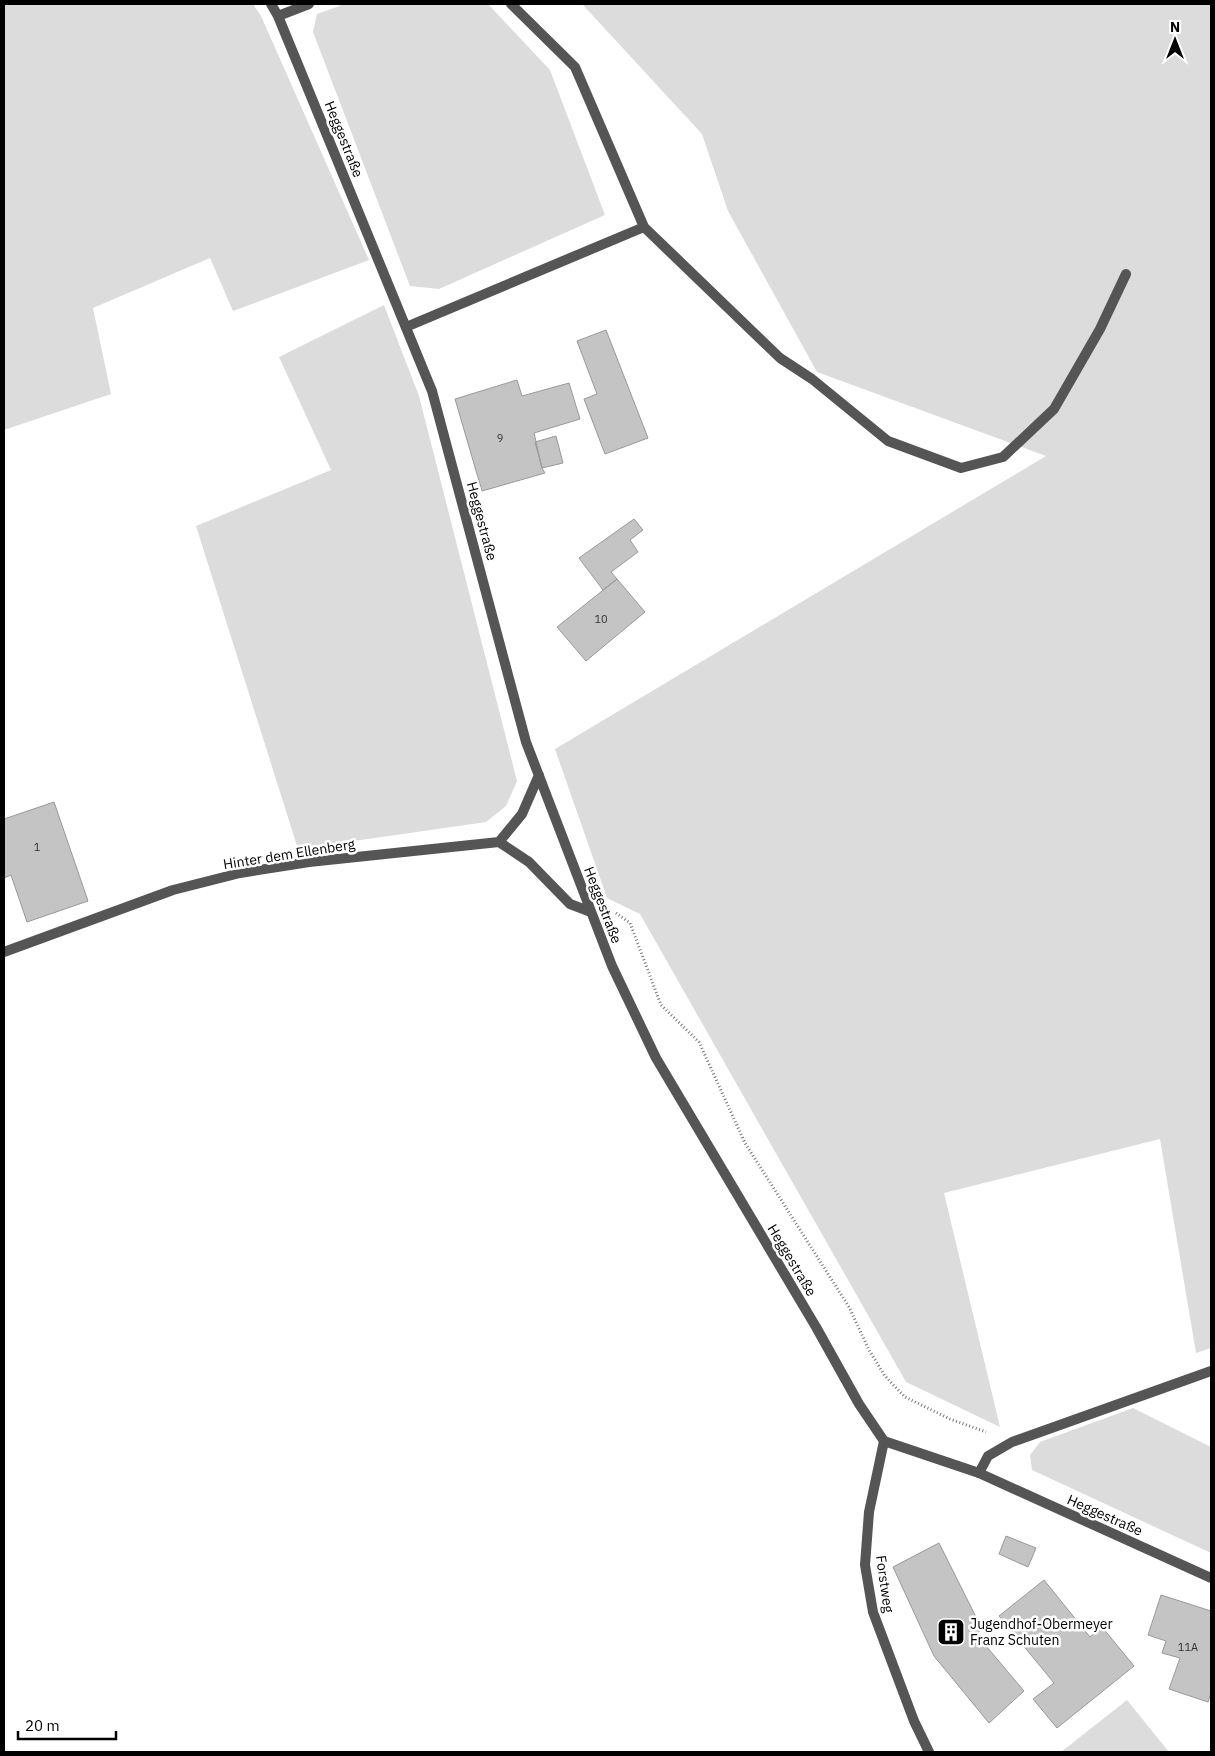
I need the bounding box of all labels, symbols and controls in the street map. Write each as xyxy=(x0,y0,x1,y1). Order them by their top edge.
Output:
north arrow xyxy=(1150,15,1200,65)
text: N xyxy=(1170,18,1180,36)
street label: Heggestraße xyxy=(321,98,368,180)
house number: 9 xyxy=(497,431,503,445)
street label: Heggestraße xyxy=(463,480,501,563)
house number: 10 xyxy=(594,612,608,626)
street label: Hinter dem Ellenberg xyxy=(222,835,357,873)
house number: 1 xyxy=(34,840,41,854)
street label: Heggestraße xyxy=(580,864,626,946)
street label: Heggestraße xyxy=(763,1221,821,1300)
street label: Heggestraße xyxy=(1064,1490,1146,1540)
street label: Forstweg xyxy=(872,1554,898,1614)
place label: Jugendhof-Obermeyer Franz Schuten xyxy=(970,1615,1113,1649)
building icon: Jugendhof-Obermeyer Franz Schuten xyxy=(936,1617,966,1647)
house number: 11A xyxy=(1178,1640,1198,1654)
scale bar xyxy=(18,1708,115,1740)
text: 20 m xyxy=(25,1716,60,1735)

